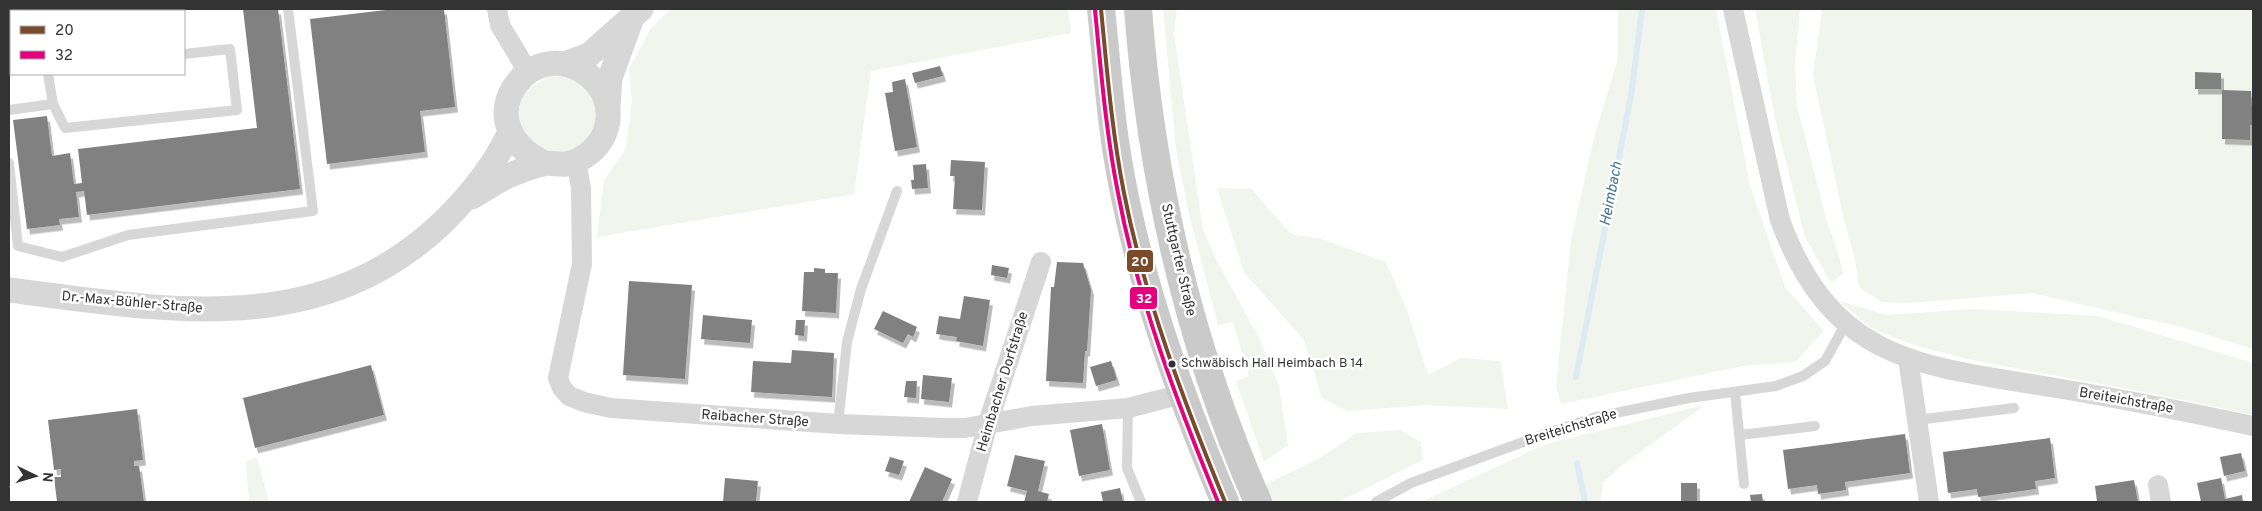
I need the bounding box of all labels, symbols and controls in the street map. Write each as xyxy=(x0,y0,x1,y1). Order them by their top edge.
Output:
legend xyxy=(10,10,185,75)
text: 20 xyxy=(55,22,74,41)
text: 32 xyxy=(55,47,73,66)
water label: Heimbach xyxy=(1596,160,1628,228)
street label: Stuttgarter Straße xyxy=(1157,202,1199,318)
line badge: 20 xyxy=(1126,249,1154,273)
text: 20 xyxy=(1131,254,1149,271)
line badge: 32 xyxy=(1129,286,1158,310)
street label: Dr.-Max-Bühler-Straße xyxy=(61,288,203,318)
text: 32 xyxy=(1136,291,1152,308)
street label: Heimbacher Dorfstraße xyxy=(974,310,1032,454)
place label: Schwäbisch Hall Heimbach B 14 xyxy=(1181,356,1363,372)
marker: Schwäbisch Hall Heimbach B 14 xyxy=(1167,359,1177,369)
street label: Breiteichstraße xyxy=(2078,384,2174,418)
street label: Breiteichstraße xyxy=(1523,406,1619,450)
street label: Raibacher Straße xyxy=(701,407,809,431)
north arrow xyxy=(10,451,60,501)
text: N xyxy=(38,471,55,483)

